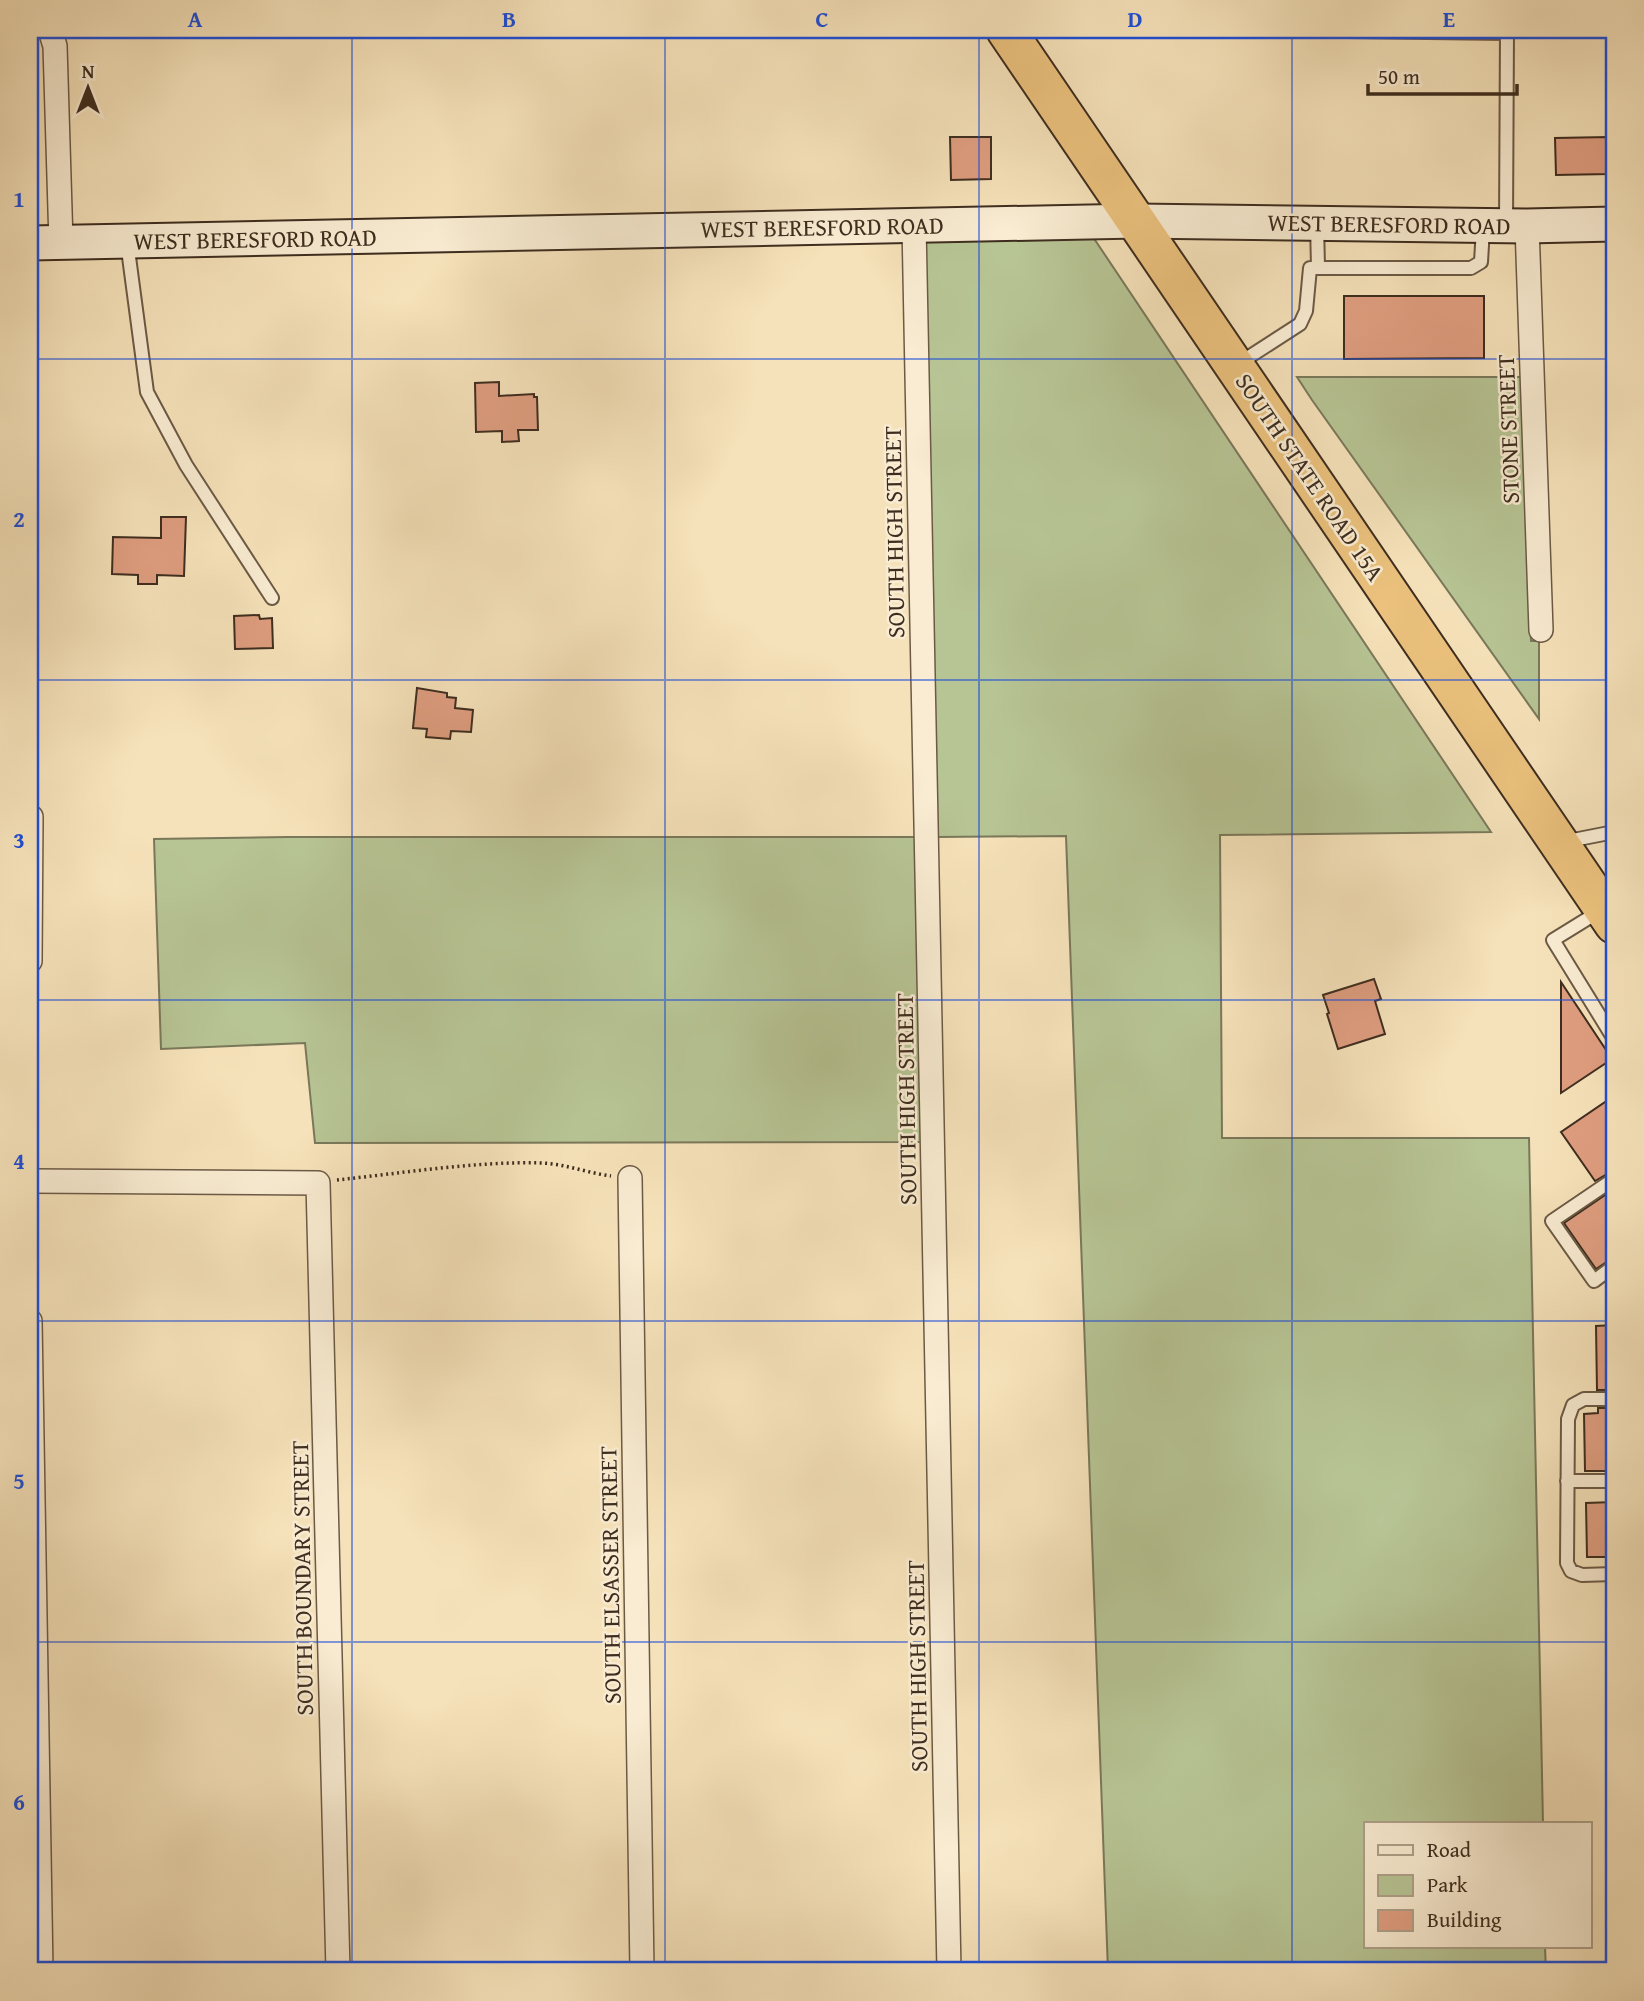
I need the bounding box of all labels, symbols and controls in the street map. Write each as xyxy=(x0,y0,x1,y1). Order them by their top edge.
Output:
text: A xyxy=(188,2,203,35)
text: B xyxy=(502,2,516,35)
text: C xyxy=(815,2,829,35)
text: D xyxy=(1128,2,1143,35)
text: E xyxy=(1443,2,1455,35)
north arrow xyxy=(52,52,122,122)
scale bar xyxy=(1368,52,1516,96)
text: N xyxy=(82,57,95,85)
text: 50 m xyxy=(1378,61,1420,92)
text: 1 xyxy=(13,182,25,215)
street label: WEST BERESFORD ROAD xyxy=(1267,204,1511,244)
street label: WEST BERESFORD ROAD xyxy=(700,207,944,247)
street label: WEST BERESFORD ROAD xyxy=(133,219,377,259)
street label: STONE STREET xyxy=(1488,354,1528,504)
street label: SOUTH STATE ROAD 15A xyxy=(1227,366,1393,589)
street label: SOUTH HIGH STREET xyxy=(875,426,913,638)
text: 2 xyxy=(13,502,25,535)
text: 3 xyxy=(13,823,25,856)
street label: SOUTH HIGH STREET xyxy=(887,993,925,1205)
text: 4 xyxy=(13,1144,25,1177)
street label: SOUTH BOUNDARY STREET xyxy=(282,1440,322,1716)
street label: SOUTH ELSASSER STREET xyxy=(590,1446,630,1704)
text: 5 xyxy=(13,1464,25,1497)
street label: SOUTH HIGH STREET xyxy=(898,1560,936,1772)
text: 6 xyxy=(13,1785,25,1818)
legend xyxy=(1364,1822,1592,1948)
text: Road xyxy=(1427,1834,1472,1865)
text: Park xyxy=(1427,1869,1468,1900)
text: Building xyxy=(1427,1904,1502,1935)

